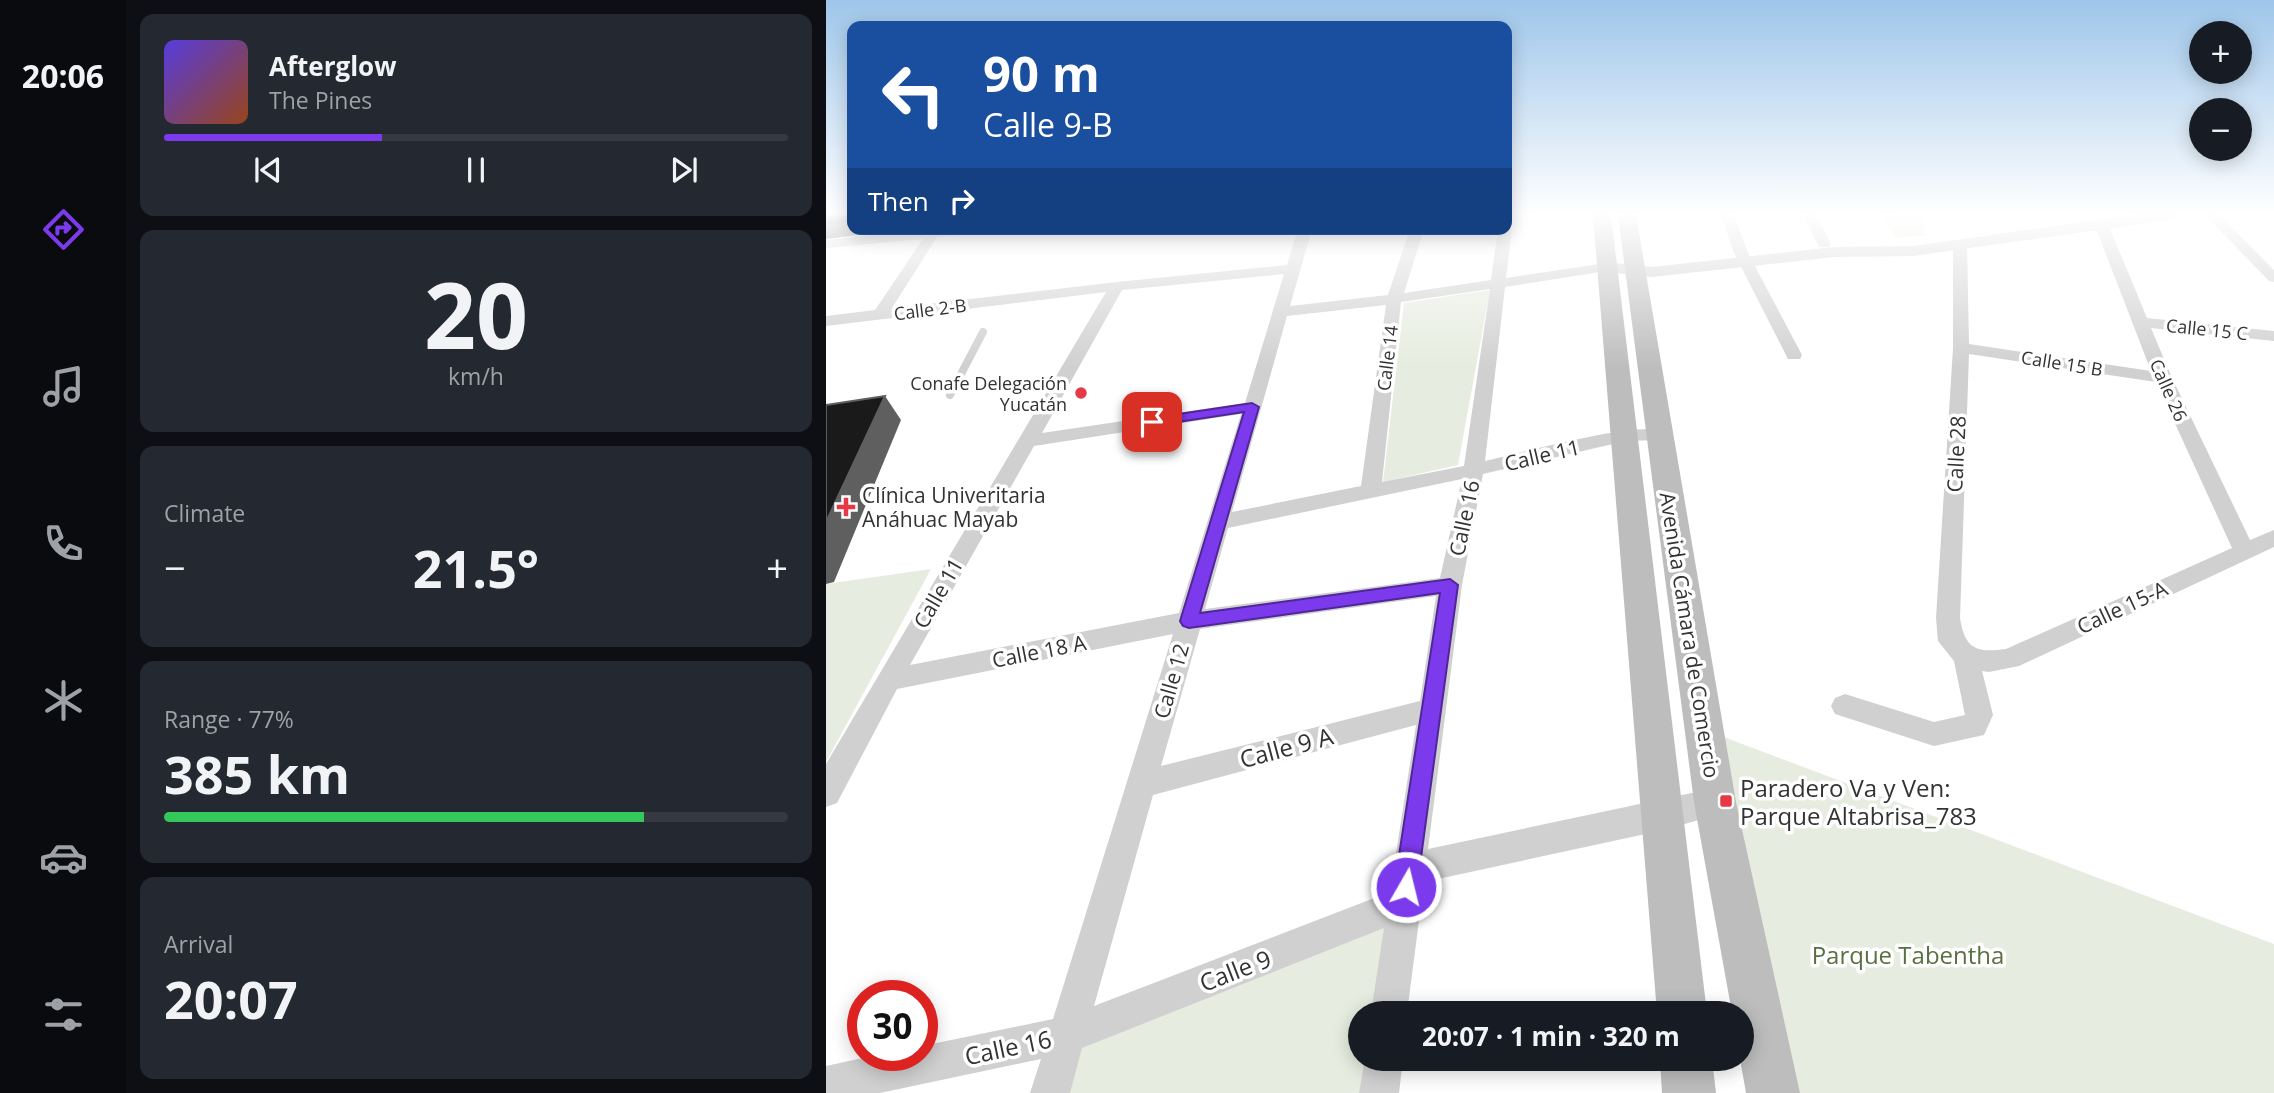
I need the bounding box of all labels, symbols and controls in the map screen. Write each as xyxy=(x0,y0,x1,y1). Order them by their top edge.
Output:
map controls xyxy=(2189,21,2252,161)
button: + xyxy=(2189,21,2252,84)
text: 90 m xyxy=(983,40,1100,106)
text: Afterglow xyxy=(269,48,396,84)
icon: left xyxy=(868,49,959,140)
text: 20:06 xyxy=(22,54,104,97)
text: The Pines xyxy=(269,84,372,116)
button: − xyxy=(2189,98,2252,161)
text: Calle 9-B xyxy=(983,103,1113,146)
icon: previous xyxy=(249,151,287,189)
icon: pause xyxy=(457,151,495,189)
icon: next xyxy=(665,151,703,189)
icon: right xyxy=(943,182,981,220)
text: Then xyxy=(868,183,929,219)
icon: directions xyxy=(39,205,88,254)
text: 20 xyxy=(424,252,528,376)
street label: Calle 2-B xyxy=(892,293,968,325)
street label: Calle 15 C xyxy=(2165,313,2249,345)
street label: Calle 14 xyxy=(1371,324,1403,392)
street label: Calle 15 B xyxy=(2020,345,2104,381)
street label: Calle 26 xyxy=(2145,355,2193,425)
text: km/h xyxy=(448,360,504,392)
icon: music xyxy=(39,362,88,411)
place label: Conafe Delegación Yucatán xyxy=(910,371,1067,416)
marker: Conafe Delegación Yucatán xyxy=(1073,385,1089,401)
pin xyxy=(1122,392,1182,452)
icon: arrive xyxy=(1133,403,1171,441)
street label: Calle 28 xyxy=(1940,415,1972,493)
street label: Calle 11 xyxy=(1501,433,1583,477)
street label: Calle 16 xyxy=(1442,478,1486,558)
place label: Clínica Univeritaria Anáhuac Mayab xyxy=(862,481,1046,533)
street label: Avenida Cámara de Comercio xyxy=(1654,490,1726,780)
text: Climate xyxy=(164,497,245,529)
marker: Clínica Univeritaria Anáhuac Mayab xyxy=(836,497,856,517)
icon: phone xyxy=(39,519,88,568)
text: 21.5° xyxy=(413,532,539,603)
text: − xyxy=(164,541,186,593)
text: + xyxy=(766,541,788,593)
street label: Calle 11 xyxy=(907,553,969,633)
street label: Calle 15-A xyxy=(2072,574,2172,640)
street label: Calle 18 A xyxy=(989,628,1089,674)
street label: Calle 12 xyxy=(1147,640,1195,722)
icon: climate xyxy=(39,676,88,725)
text: Range · 77% xyxy=(164,703,294,735)
street label: Calle 9 A xyxy=(1236,719,1337,775)
text: 385 km xyxy=(164,738,350,809)
place label: Paradero Va y Ven: Parque Altabrisa_783 xyxy=(1740,771,1977,832)
marker: Paradero Va y Ven: Parque Altabrisa_783 xyxy=(1718,793,1734,809)
icon: car xyxy=(39,833,88,882)
position arrow xyxy=(1369,850,1443,924)
text: Arrival xyxy=(164,928,233,960)
park label: Parque Tabentha xyxy=(1812,938,2004,971)
street label: Calle 9 xyxy=(1195,941,1275,999)
text: 20:07 xyxy=(164,963,298,1034)
speed limit sign: 30 xyxy=(847,980,938,1071)
icon: filters xyxy=(39,990,88,1039)
text: 20:07 · 1 min · 320 m xyxy=(1422,1018,1680,1054)
street label: Calle 16 xyxy=(962,1022,1054,1072)

